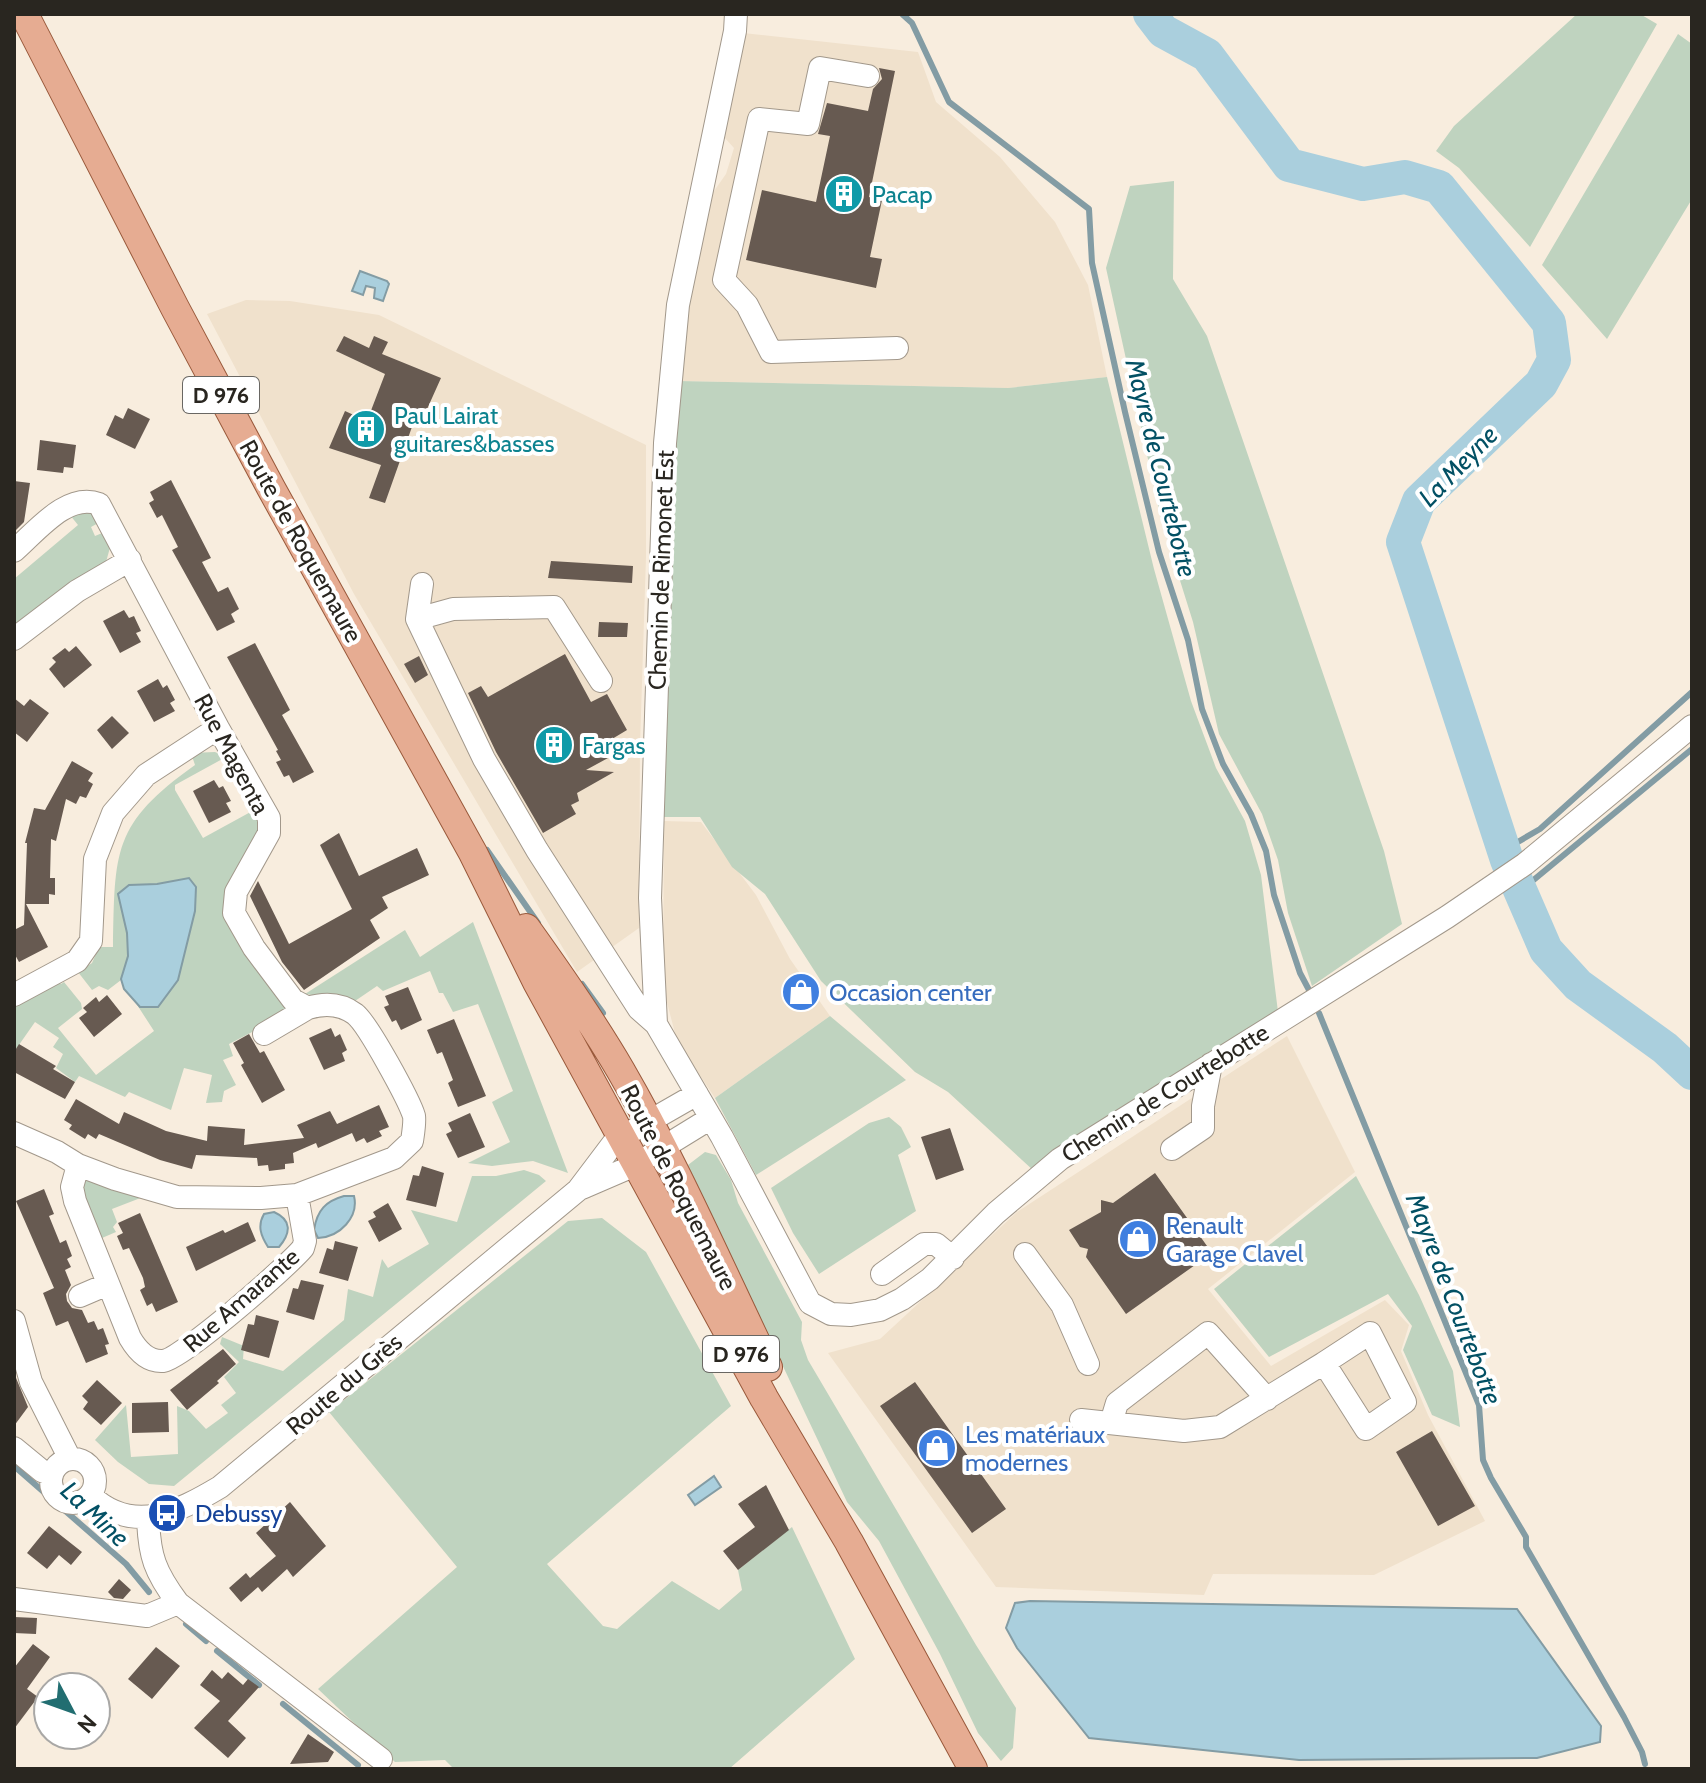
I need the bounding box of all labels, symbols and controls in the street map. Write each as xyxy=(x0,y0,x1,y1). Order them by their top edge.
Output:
building icon: Pacap xyxy=(823,173,865,215)
place label: Pacap xyxy=(872,180,933,209)
water label: Mayre de Courtebotte xyxy=(1118,355,1204,580)
road number: D 976 xyxy=(183,377,259,413)
place label: Paul Lairat guitares&basses xyxy=(394,401,554,458)
building icon: Paul Lairat guitares&basses xyxy=(345,408,387,450)
water label: La Meyne xyxy=(1412,419,1504,513)
street label: Route de Roquemaure xyxy=(233,435,369,647)
street label: Chemin de Rimonet Est xyxy=(642,450,680,690)
street label: Rue Magenta xyxy=(188,689,276,820)
building icon: Fargas xyxy=(533,724,575,766)
place label: Fargas xyxy=(582,731,646,760)
shop icon: Occasion center xyxy=(780,971,822,1013)
place label: Occasion center xyxy=(829,978,992,1007)
street label: Chemin de Courtebotte xyxy=(1056,1017,1274,1169)
street label: Route de Roquemaure xyxy=(615,1079,743,1295)
water label: Mayre de Courtebotte xyxy=(1399,1188,1509,1409)
place label: Renault Garage Clavel xyxy=(1166,1211,1304,1268)
shop icon: Renault Garage Clavel xyxy=(1117,1218,1159,1260)
street label: Rue Amarante xyxy=(177,1242,305,1358)
street label: Route du Grès xyxy=(280,1327,408,1441)
road number: D 976 xyxy=(703,1336,779,1372)
place label: Les matériaux modernes xyxy=(965,1420,1106,1477)
shop icon: Les matériaux modernes xyxy=(916,1427,958,1469)
water label: La Mine xyxy=(54,1474,136,1554)
bus stop icon: Debussy xyxy=(146,1492,188,1534)
place label: Debussy xyxy=(195,1499,282,1528)
north arrow xyxy=(32,1671,112,1751)
text: N xyxy=(71,1709,102,1739)

